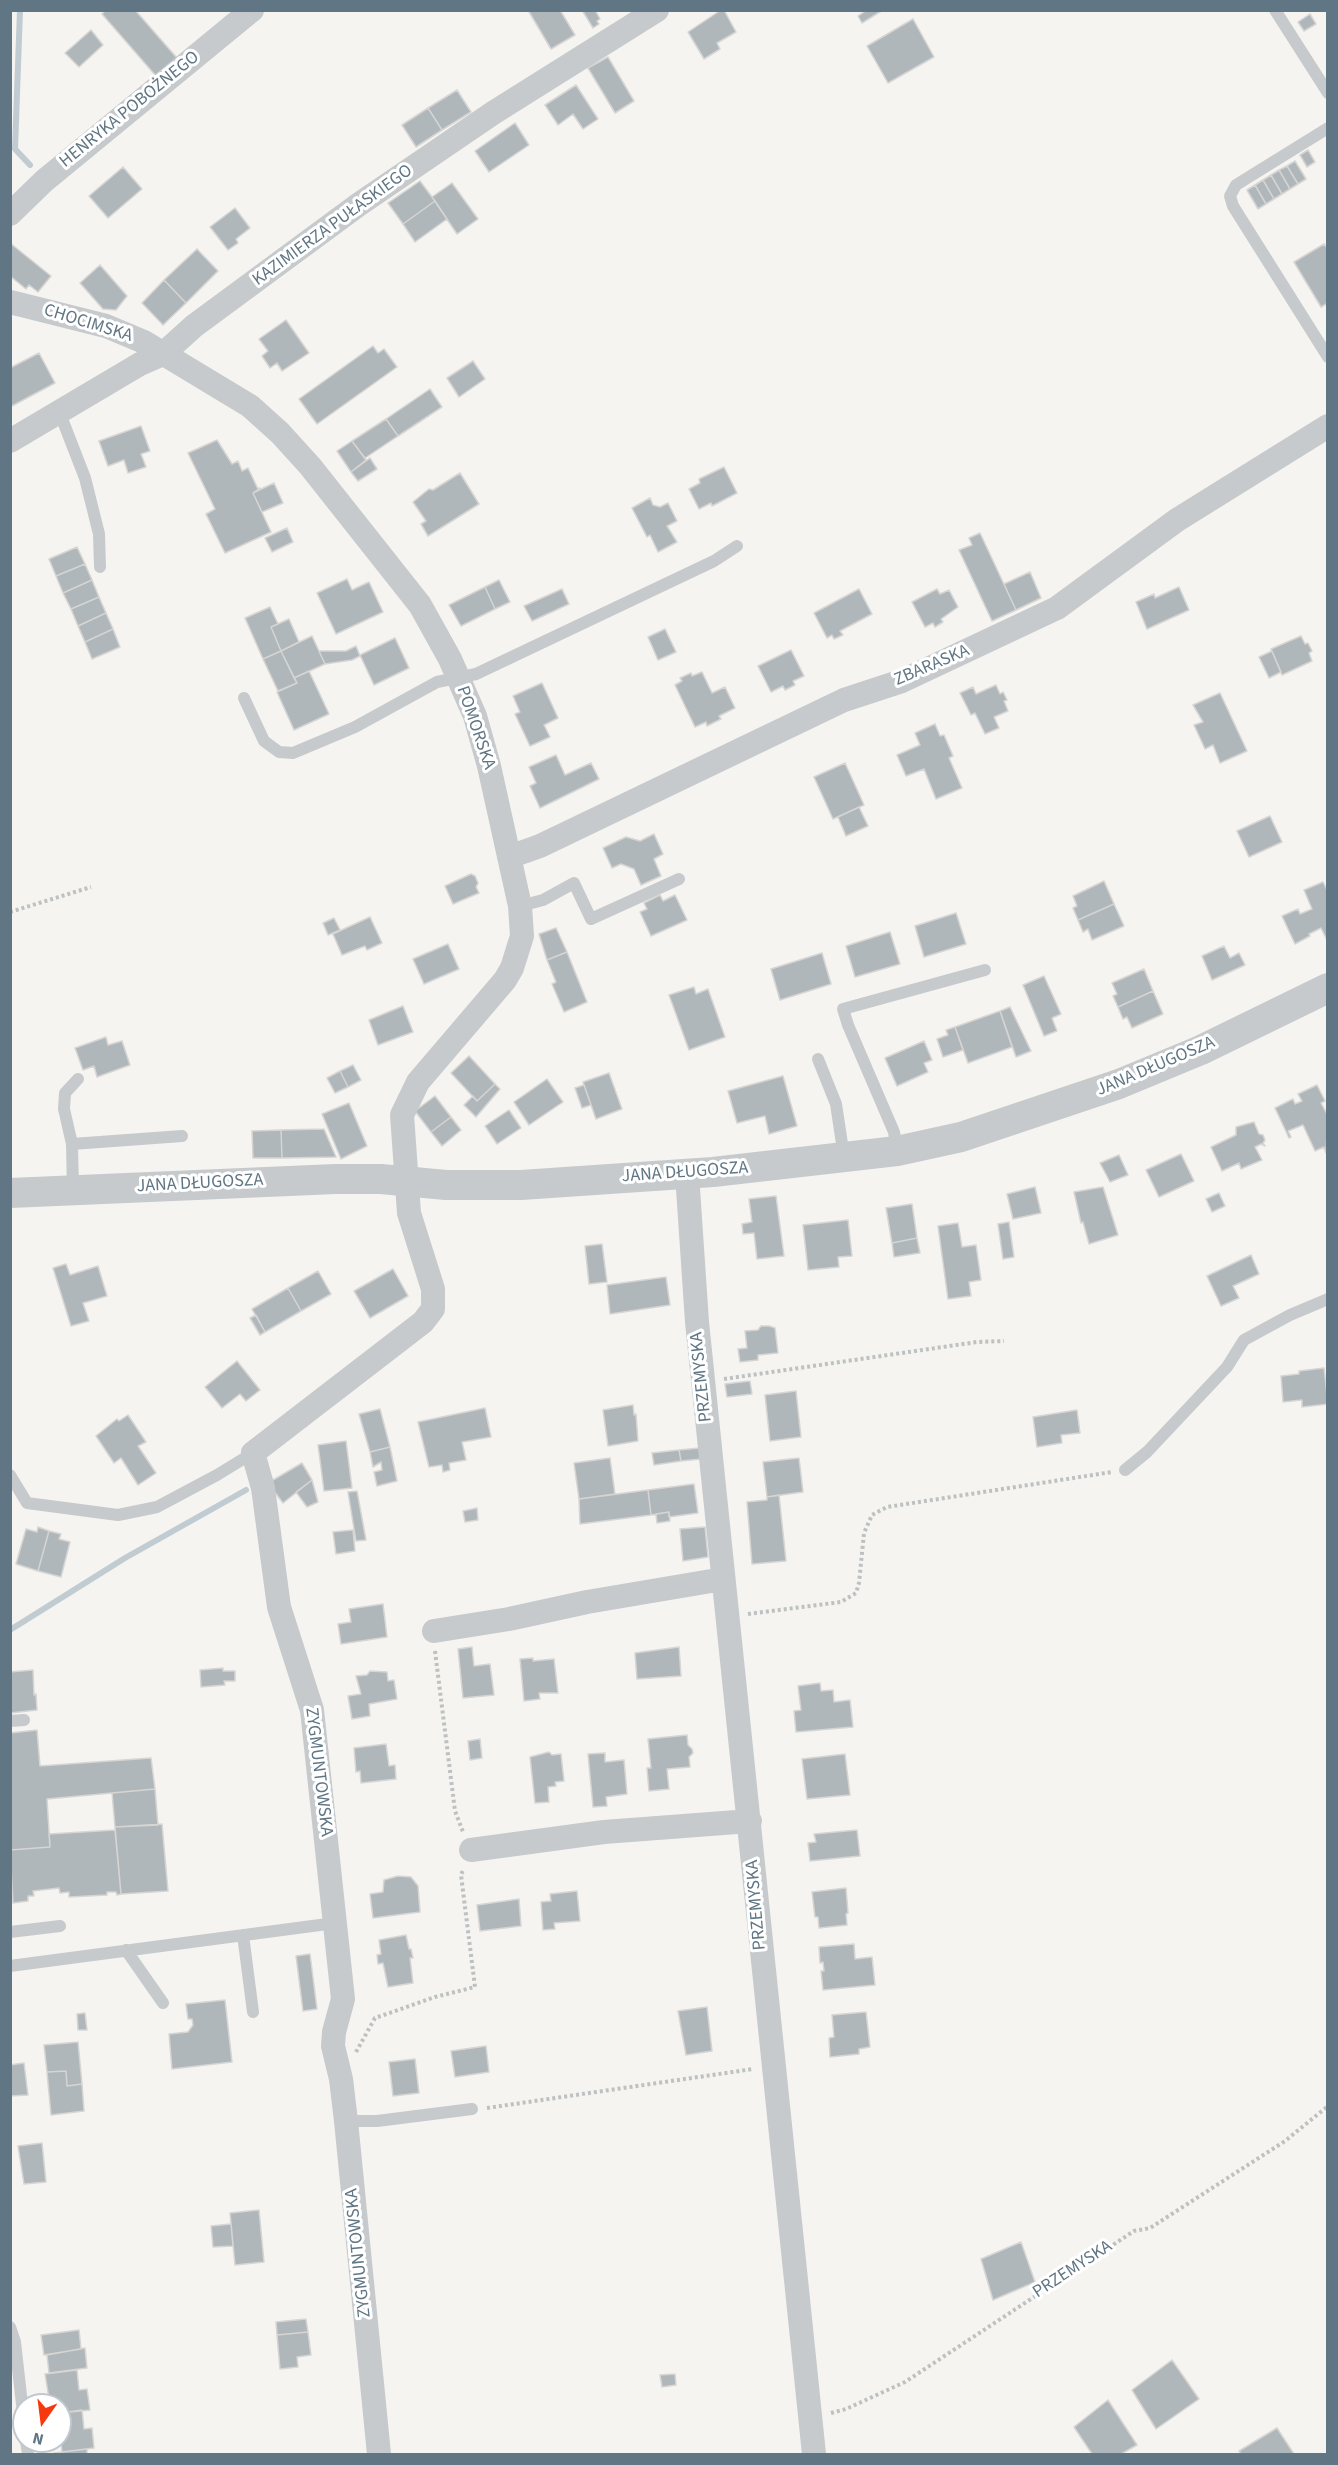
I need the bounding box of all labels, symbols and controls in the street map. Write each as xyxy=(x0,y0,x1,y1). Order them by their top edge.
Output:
street label: HENRYKA POBOŻNEGO xyxy=(56,47,204,173)
street label: KAZIMIERZA PUŁASKIEGO xyxy=(249,161,417,291)
street label: CHOCIMSKA xyxy=(41,300,135,348)
street label: ZBARASKA xyxy=(891,641,973,691)
street label: POMORSKA xyxy=(451,683,499,773)
street label: JANA DŁUGOSZA xyxy=(1094,1032,1218,1102)
street label: JANA DŁUGOSZA xyxy=(621,1158,749,1188)
street label: JANA DŁUGOSZA xyxy=(136,1170,264,1198)
street label: PRZEMYSKA xyxy=(687,1331,717,1423)
street label: ZYGMUNTOWSKA xyxy=(299,1706,337,1838)
street label: PRZEMYSKA xyxy=(742,1859,772,1951)
street label: ZYGMUNTOWSKA xyxy=(341,2187,377,2319)
street label: PRZEMYSKA xyxy=(1029,2236,1117,2304)
north arrow xyxy=(12,2393,72,2453)
text: N xyxy=(30,2427,46,2450)

